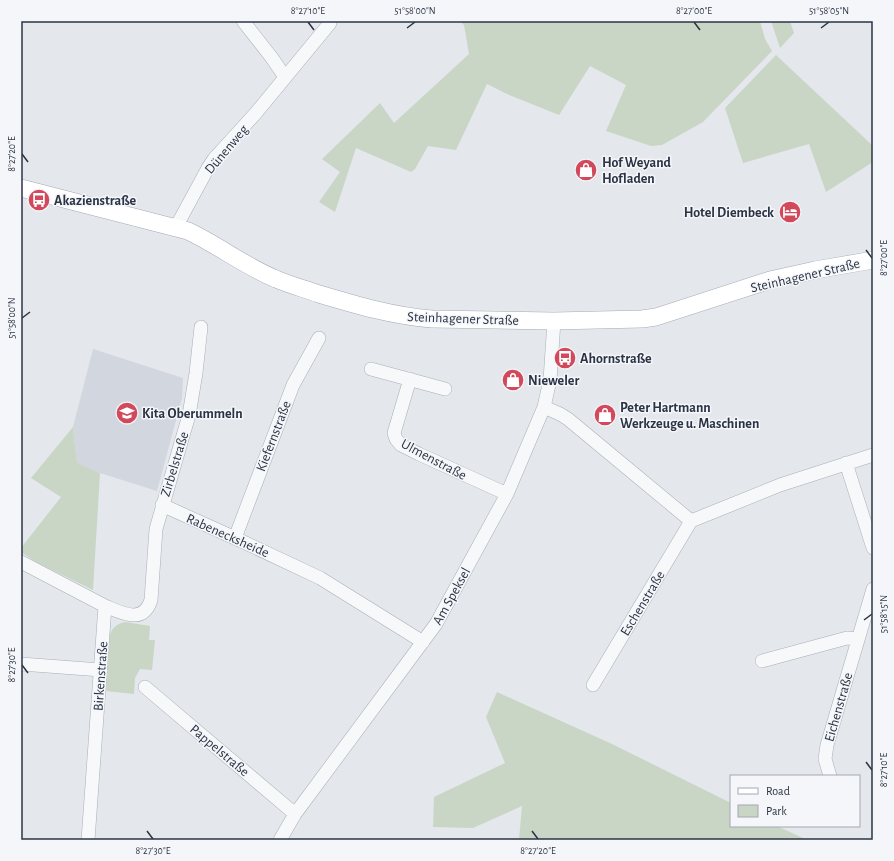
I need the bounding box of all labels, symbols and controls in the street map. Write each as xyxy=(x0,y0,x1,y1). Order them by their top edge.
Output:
text: 8°27'10"E xyxy=(291,6,325,16)
text: 51°58'00"N xyxy=(394,6,436,16)
text: 8°27'00"E xyxy=(676,6,712,16)
text: 51°58'05"N xyxy=(809,6,849,16)
street label: Dünenweg xyxy=(202,122,251,177)
text: 8°27'20"E xyxy=(7,136,17,172)
place label: Hof Weyand Hofladen xyxy=(602,156,672,186)
shop icon: Hof Weyand Hofladen xyxy=(573,157,599,183)
bus stop icon: Akazienstraße xyxy=(26,187,52,213)
place label: Akazienstraße xyxy=(54,194,137,208)
hotel icon: Hotel Diembeck xyxy=(777,199,803,225)
place label: Hotel Diembeck xyxy=(684,206,774,220)
text: 8°27'00"E xyxy=(879,240,889,276)
street label: Steinhagener Straße xyxy=(749,257,861,295)
text: 51°58'00"N xyxy=(7,297,17,339)
street label: Steinhagener Straße xyxy=(407,310,519,328)
bus stop icon: Ahornstraße xyxy=(552,345,578,371)
place label: Ahornstraße xyxy=(580,352,652,366)
shop icon: Nieweler xyxy=(500,367,526,393)
place label: Nieweler xyxy=(528,374,579,388)
street label: Kiefernstraße xyxy=(254,399,294,474)
school or university icon: Kita Oberummeln xyxy=(114,400,140,426)
place label: Peter Hartmann Werkzeuge u. Maschinen xyxy=(620,401,759,431)
shop icon: Peter Hartmann Werkzeuge u. Maschinen xyxy=(592,402,618,428)
place label: Kita Oberummeln xyxy=(142,407,243,421)
street label: Zirbelstraße xyxy=(158,430,191,498)
street label: Ulmenstraße xyxy=(399,437,469,483)
street label: Rabenecksheide xyxy=(184,511,271,560)
street label: Am Speksel xyxy=(430,565,473,627)
street label: Eschenstraße xyxy=(618,569,668,638)
text: 51°58'15"N xyxy=(879,595,889,633)
street label: Birkenstraße xyxy=(92,641,110,711)
text: 8°27'30"E xyxy=(7,647,17,683)
street label: Eichenstraße xyxy=(822,671,856,743)
street label: Pappelstraße xyxy=(187,722,252,779)
text: 8°27'10"E xyxy=(879,753,889,787)
legend xyxy=(730,775,860,827)
text: Road xyxy=(766,785,790,797)
text: Park xyxy=(766,805,787,817)
text: 8°27'30"E xyxy=(135,846,171,856)
text: 8°27'20"E xyxy=(520,846,556,856)

